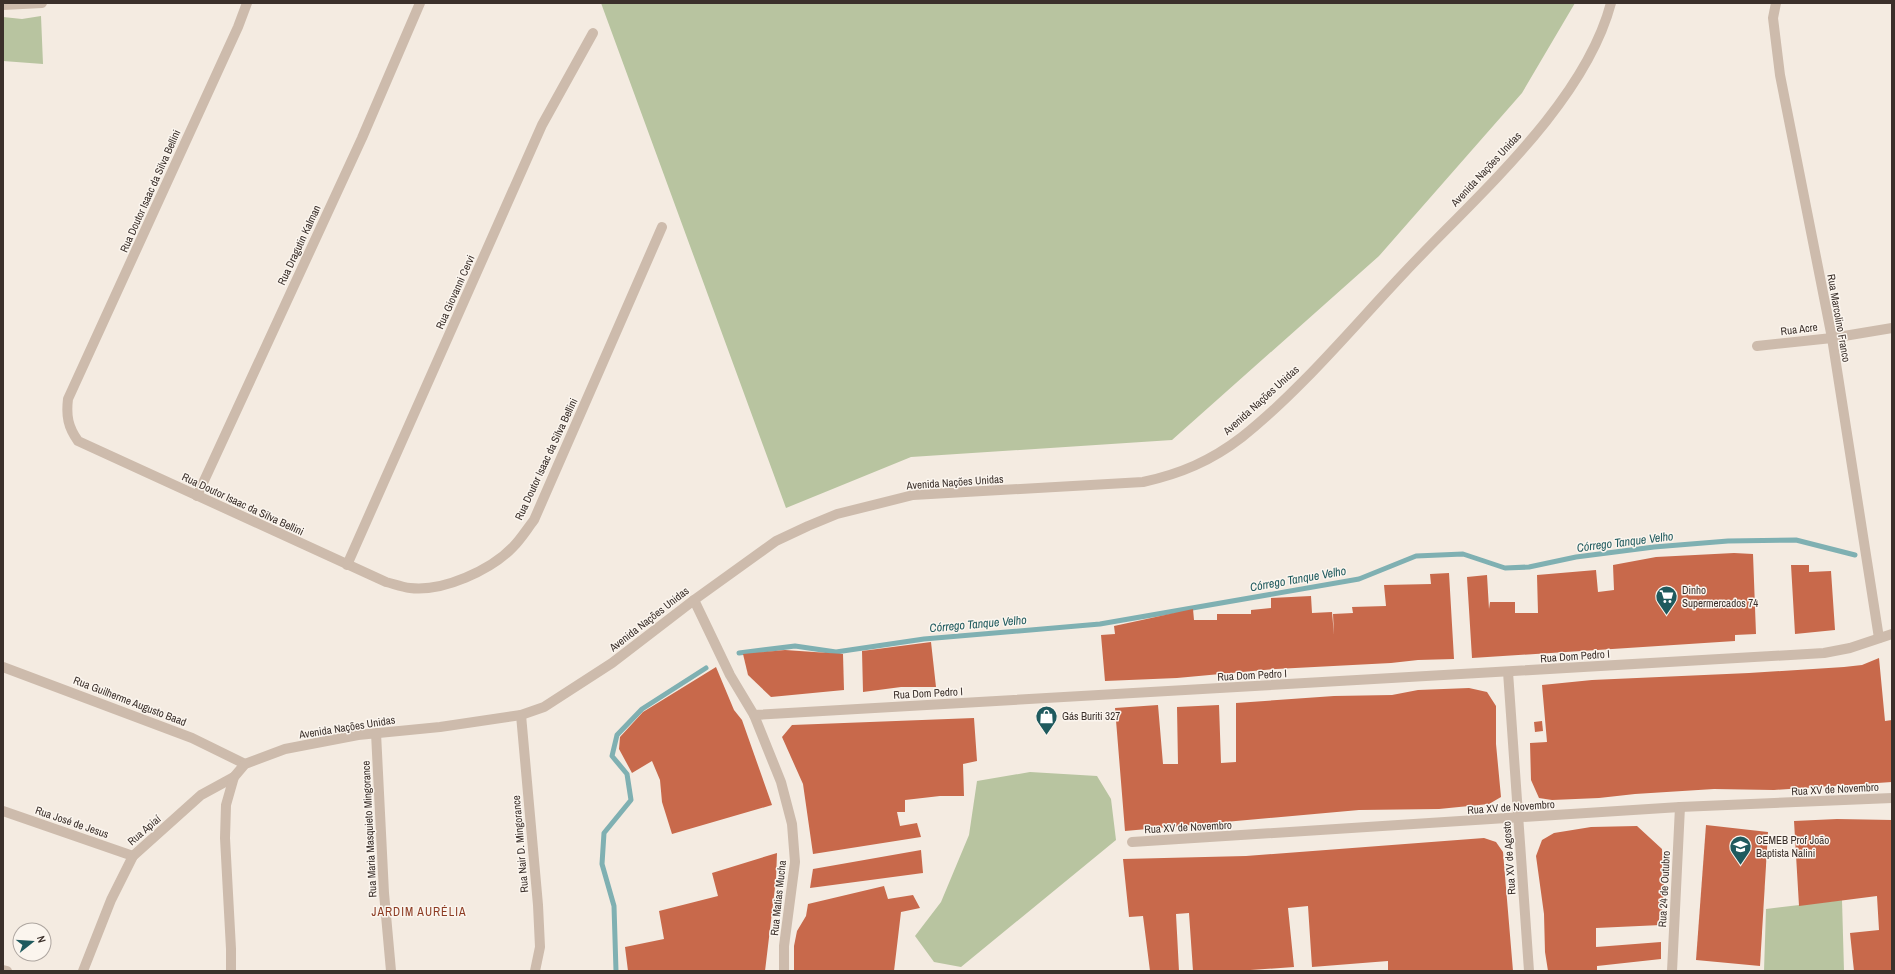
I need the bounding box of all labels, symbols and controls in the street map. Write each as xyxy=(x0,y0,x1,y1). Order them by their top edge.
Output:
street label: Rua Doutor Isaac da Silva Bellini xyxy=(117,127,183,255)
street label: Avenida Nações Unidas xyxy=(1447,128,1525,210)
street label: Rua Dragutin Kalman xyxy=(274,203,324,287)
street label: Rua Giovanni Cervi xyxy=(432,253,478,331)
street label: Rua Marcolino Franco xyxy=(1824,273,1854,363)
street label: Rua Acre xyxy=(1780,320,1818,338)
street label: Avenida Nações Unidas xyxy=(1219,362,1302,438)
street label: Rua Doutor Isaac da Silva Bellini xyxy=(512,396,580,522)
street label: Rua Doutor Isaac da Silva Bellini xyxy=(180,470,306,538)
street label: Avenida Nações Unidas xyxy=(905,472,1004,492)
water label: Córrego Tanque Velho xyxy=(1576,528,1675,556)
water label: Córrego Tanque Velho xyxy=(1249,563,1348,595)
street label: Avenida Nações Unidas xyxy=(606,583,692,655)
supermarket icon: Dinho Supermercados 74 xyxy=(1653,583,1679,616)
place label: Dinho Supermercados 74 xyxy=(1682,583,1758,610)
water label: Córrego Tanque Velho xyxy=(929,612,1028,636)
street label: Rua Dom Pedro I xyxy=(1540,647,1610,665)
street label: Rua Dom Pedro I xyxy=(1217,666,1287,684)
street label: Rua Guilherme Augusto Baad xyxy=(72,673,188,729)
street label: Rua Dom Pedro I xyxy=(893,684,963,702)
shop icon: Gás Buriti 327 xyxy=(1033,703,1059,736)
place label: Gás Buriti 327 xyxy=(1062,709,1120,723)
street label: Avenida Nações Unidas xyxy=(297,712,397,742)
street label: Rua Maria Masquieto Mingorance xyxy=(358,760,380,898)
street label: Rua XV de Novembro xyxy=(1791,780,1879,798)
street label: Rua Nair D. Mingorance xyxy=(509,795,531,893)
street label: Rua XV de Novembro xyxy=(1467,797,1555,817)
street label: Rua José de Jesus xyxy=(33,803,111,841)
street label: Rua Apiaí xyxy=(124,811,164,848)
street label: Rua XV de Novembro xyxy=(1144,818,1232,836)
street label: Rua XV de Agosto xyxy=(1499,821,1519,895)
school or university icon: CEMEB Prof João Baptista Nalini xyxy=(1728,833,1754,866)
place label: CEMEB Prof João Baptista Nalini xyxy=(1756,833,1829,860)
street label: Rua 24 de Outubro xyxy=(1655,850,1673,928)
street label: Rua Matias Mucha xyxy=(767,860,789,936)
district label: JARDIM AURÉLIA xyxy=(372,904,466,920)
north arrow xyxy=(12,922,52,962)
text: N xyxy=(34,934,49,944)

